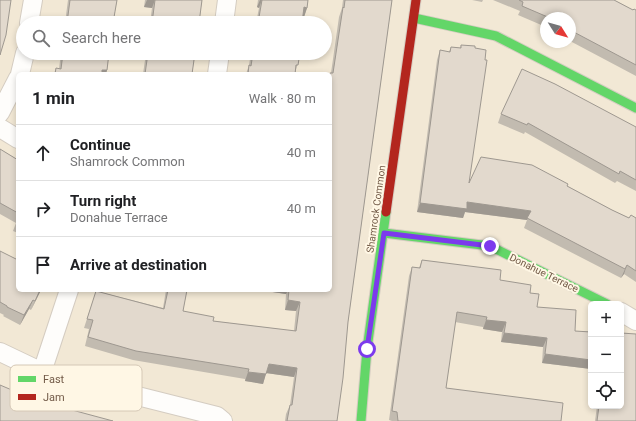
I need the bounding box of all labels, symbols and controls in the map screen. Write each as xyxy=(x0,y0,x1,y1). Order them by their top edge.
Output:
north arrow xyxy=(540,12,576,48)
search box xyxy=(16,16,332,60)
icon: search xyxy=(30,27,52,49)
text: Search here xyxy=(62,29,141,47)
text: 1 min xyxy=(32,88,75,108)
text: Walk · 80 m xyxy=(249,91,316,106)
text: Continue xyxy=(70,136,131,154)
icon: ahead xyxy=(32,142,54,164)
text: 40 m xyxy=(287,145,316,160)
text: Shamrock Common xyxy=(70,154,185,169)
street label: Shamrock Common xyxy=(364,164,388,254)
text: Turn right xyxy=(70,192,136,210)
icon: right xyxy=(32,198,54,220)
text: 40 m xyxy=(287,201,316,216)
text: Donahue Terrace xyxy=(70,210,168,225)
route end xyxy=(481,237,499,255)
street label: Donahue Terrace xyxy=(508,252,580,294)
icon: arrive xyxy=(32,254,54,276)
text: Arrive at destination xyxy=(70,256,207,274)
map controls xyxy=(588,301,624,409)
button: + xyxy=(588,301,624,337)
button: − xyxy=(588,337,624,373)
route start xyxy=(358,340,376,358)
legend xyxy=(10,365,142,411)
text: Fast xyxy=(43,373,65,386)
button: locate xyxy=(588,373,624,409)
text: Jam xyxy=(43,391,65,404)

